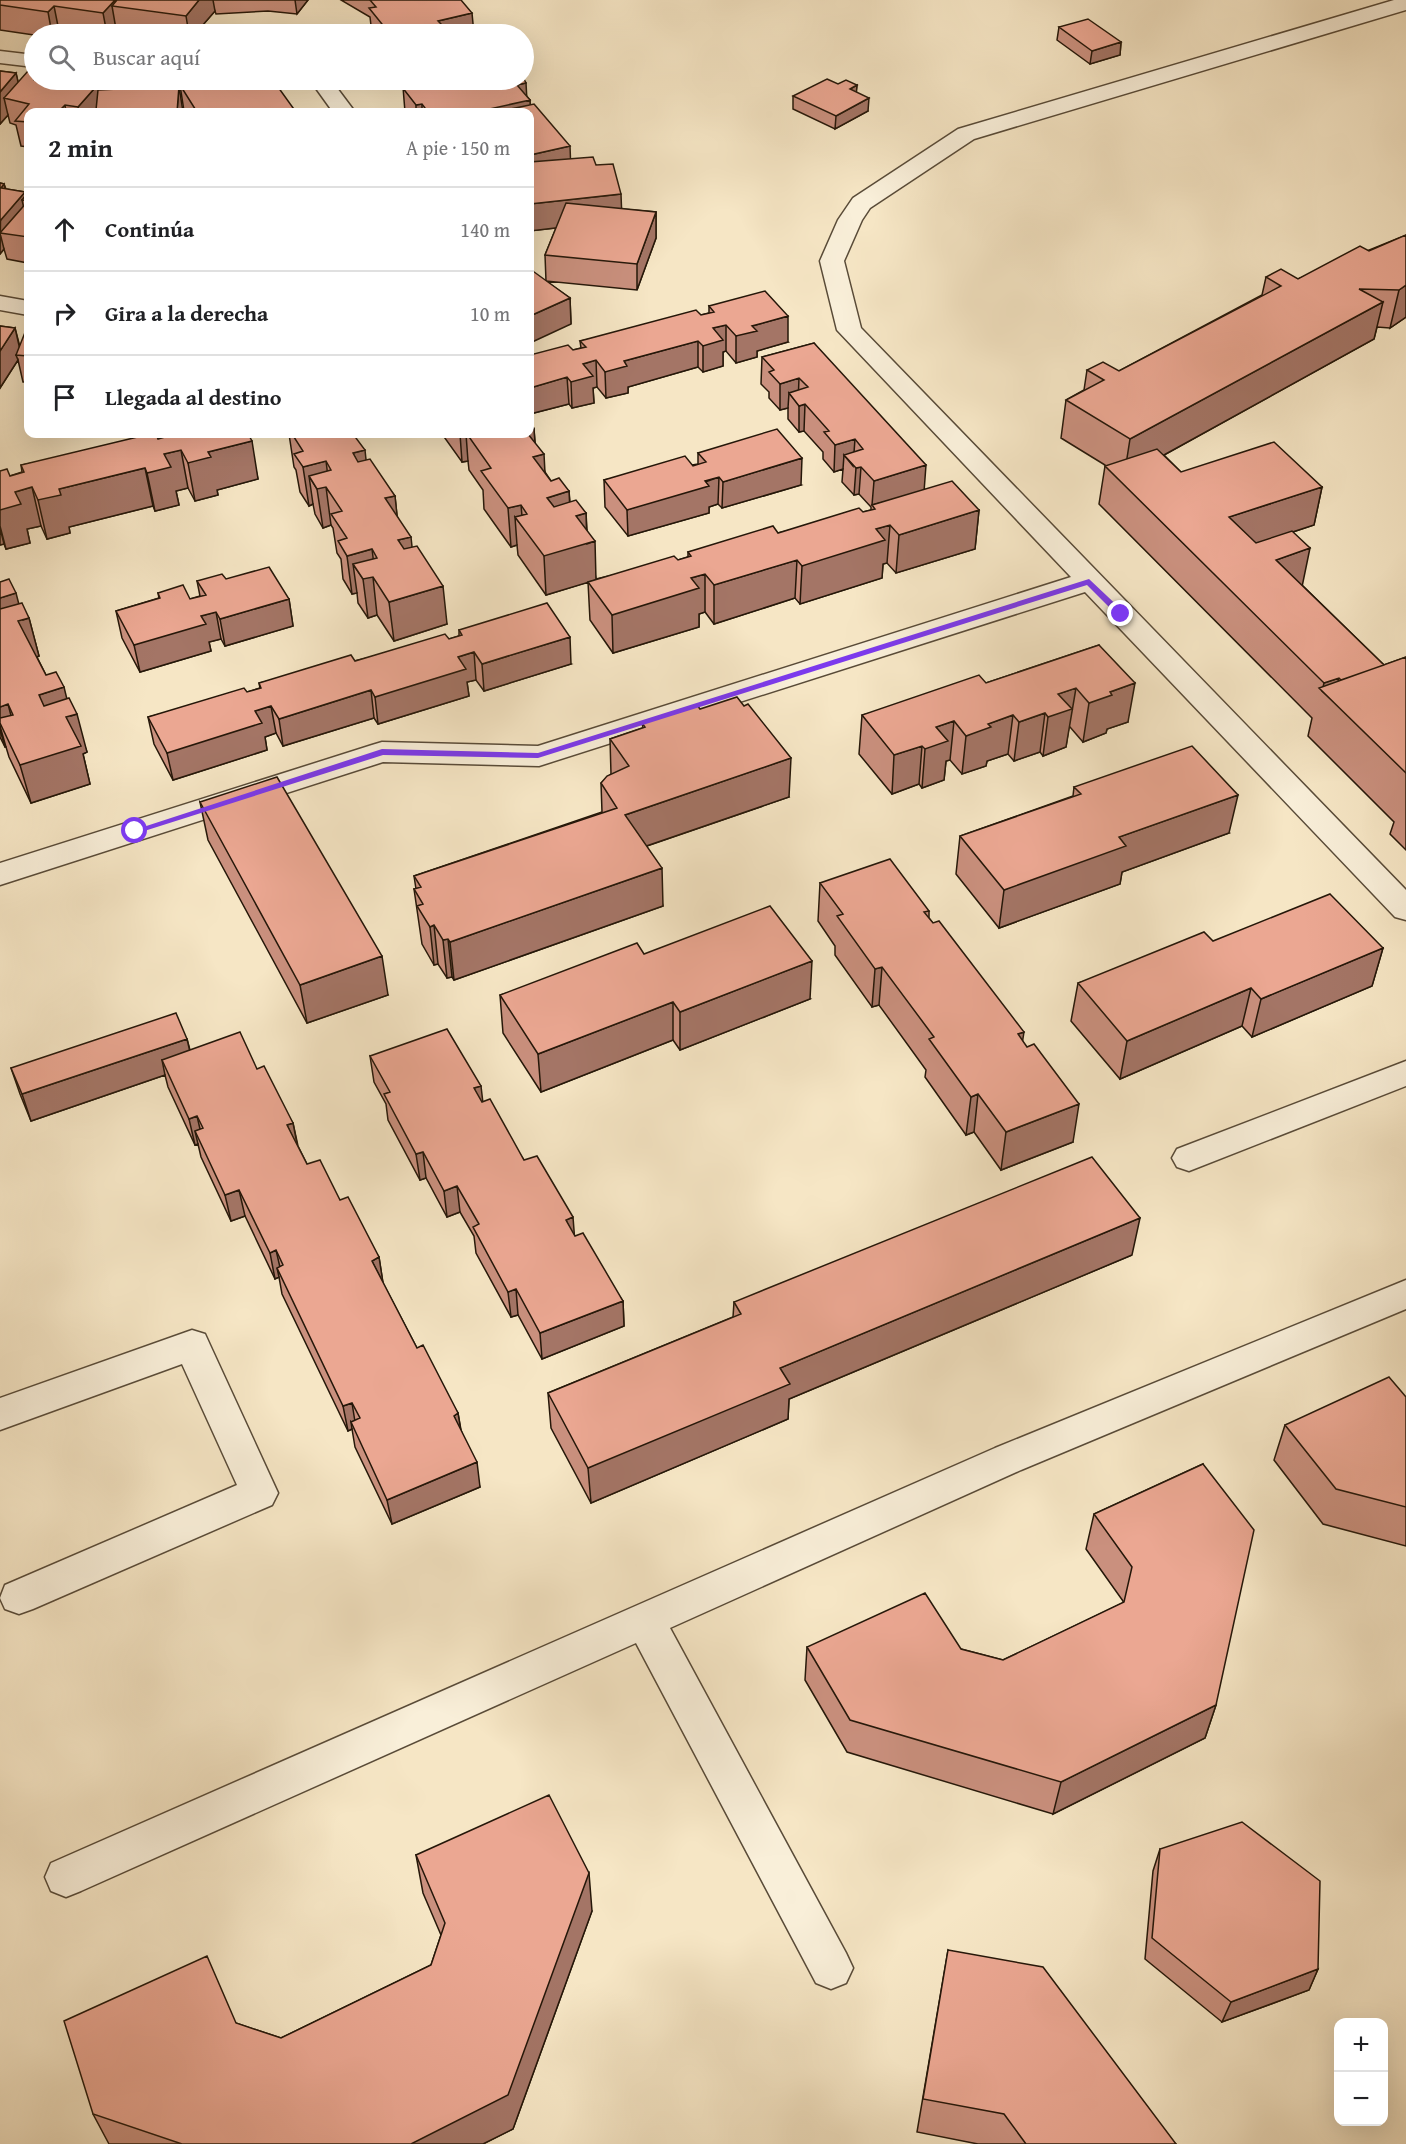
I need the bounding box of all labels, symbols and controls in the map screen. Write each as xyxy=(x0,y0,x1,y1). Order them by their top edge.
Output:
search box xyxy=(24,24,534,90)
icon: search xyxy=(45,41,78,74)
text: Buscar aquí xyxy=(93,41,200,73)
text: 2 min xyxy=(48,128,113,167)
text: A pie · 150 m xyxy=(406,133,510,162)
icon: ahead xyxy=(48,213,81,246)
text: Continúa xyxy=(105,213,194,245)
text: 140 m xyxy=(460,215,510,244)
icon: right xyxy=(48,297,81,330)
text: Gira a la derecha xyxy=(105,297,268,329)
text: 10 m xyxy=(470,299,510,328)
icon: arrive xyxy=(48,381,81,414)
text: Llegada al destino xyxy=(105,381,281,413)
route end xyxy=(1107,600,1133,626)
route start xyxy=(121,817,147,843)
map controls xyxy=(1334,2018,1388,2126)
button: + xyxy=(1334,2018,1388,2072)
button: − xyxy=(1334,2072,1388,2126)

